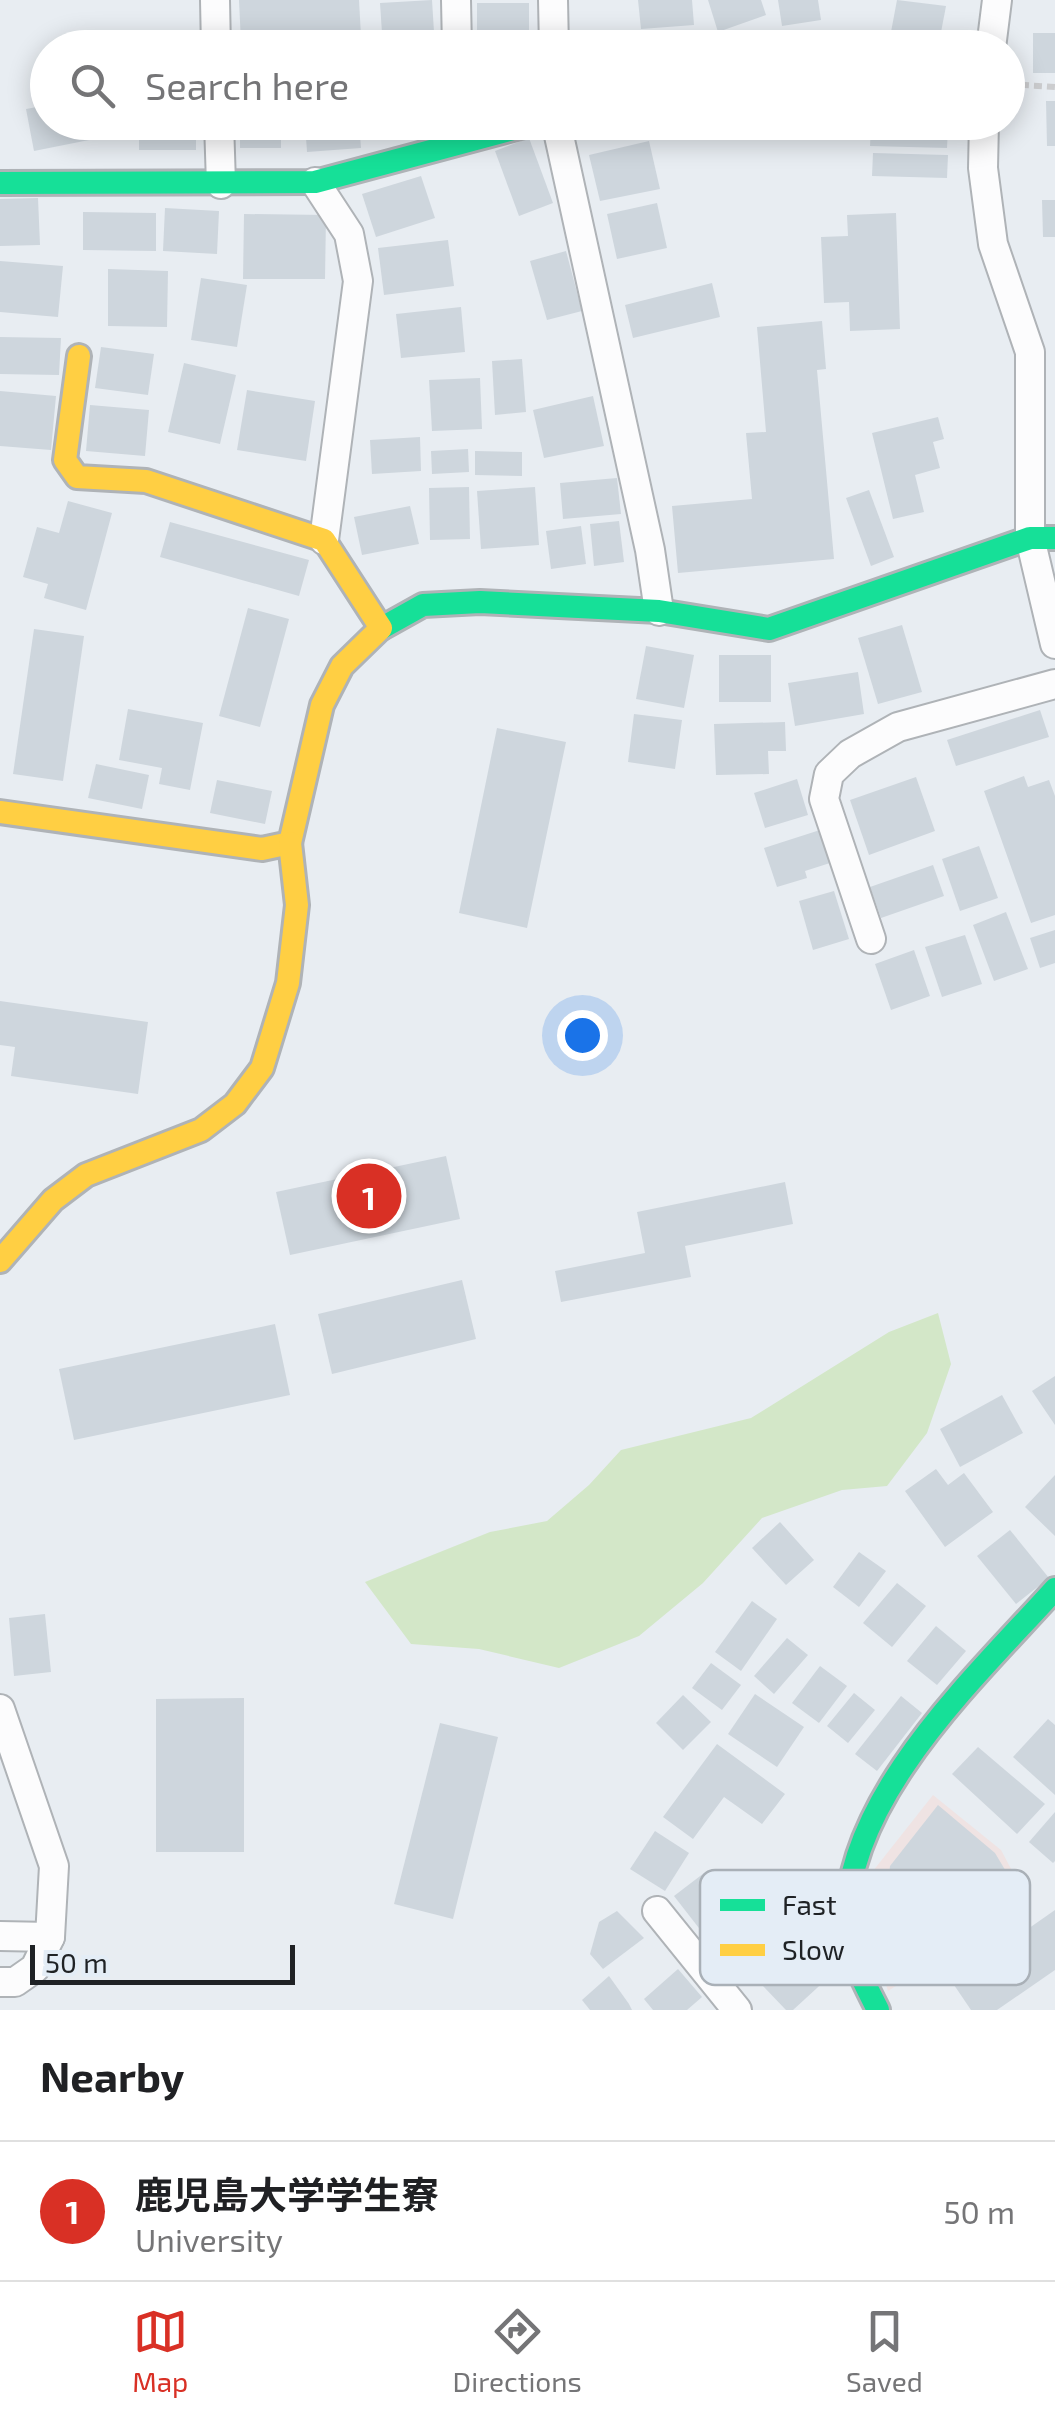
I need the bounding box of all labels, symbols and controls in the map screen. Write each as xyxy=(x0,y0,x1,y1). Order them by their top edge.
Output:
search box xyxy=(30,30,1025,140)
icon: search xyxy=(65,58,120,113)
text: Search here xyxy=(145,62,349,108)
your location xyxy=(557,1010,608,1061)
pin: 1 xyxy=(336,1158,402,1234)
legend xyxy=(700,1870,1030,1985)
text: Fast xyxy=(782,1887,837,1921)
text: Slow xyxy=(782,1932,845,1966)
scale bar xyxy=(30,1940,295,1984)
text: 50 m xyxy=(45,1945,108,1979)
text: Nearby xyxy=(40,2050,184,2100)
text: 鹿児島大学学生寮 xyxy=(135,2171,439,2217)
text: 1 xyxy=(66,2192,79,2230)
text: 50 m xyxy=(943,2192,1015,2230)
text: University xyxy=(135,2220,283,2258)
tab: Map xyxy=(132,2304,188,2398)
tab: Directions xyxy=(453,2304,582,2398)
tab: Saved xyxy=(846,2304,923,2398)

